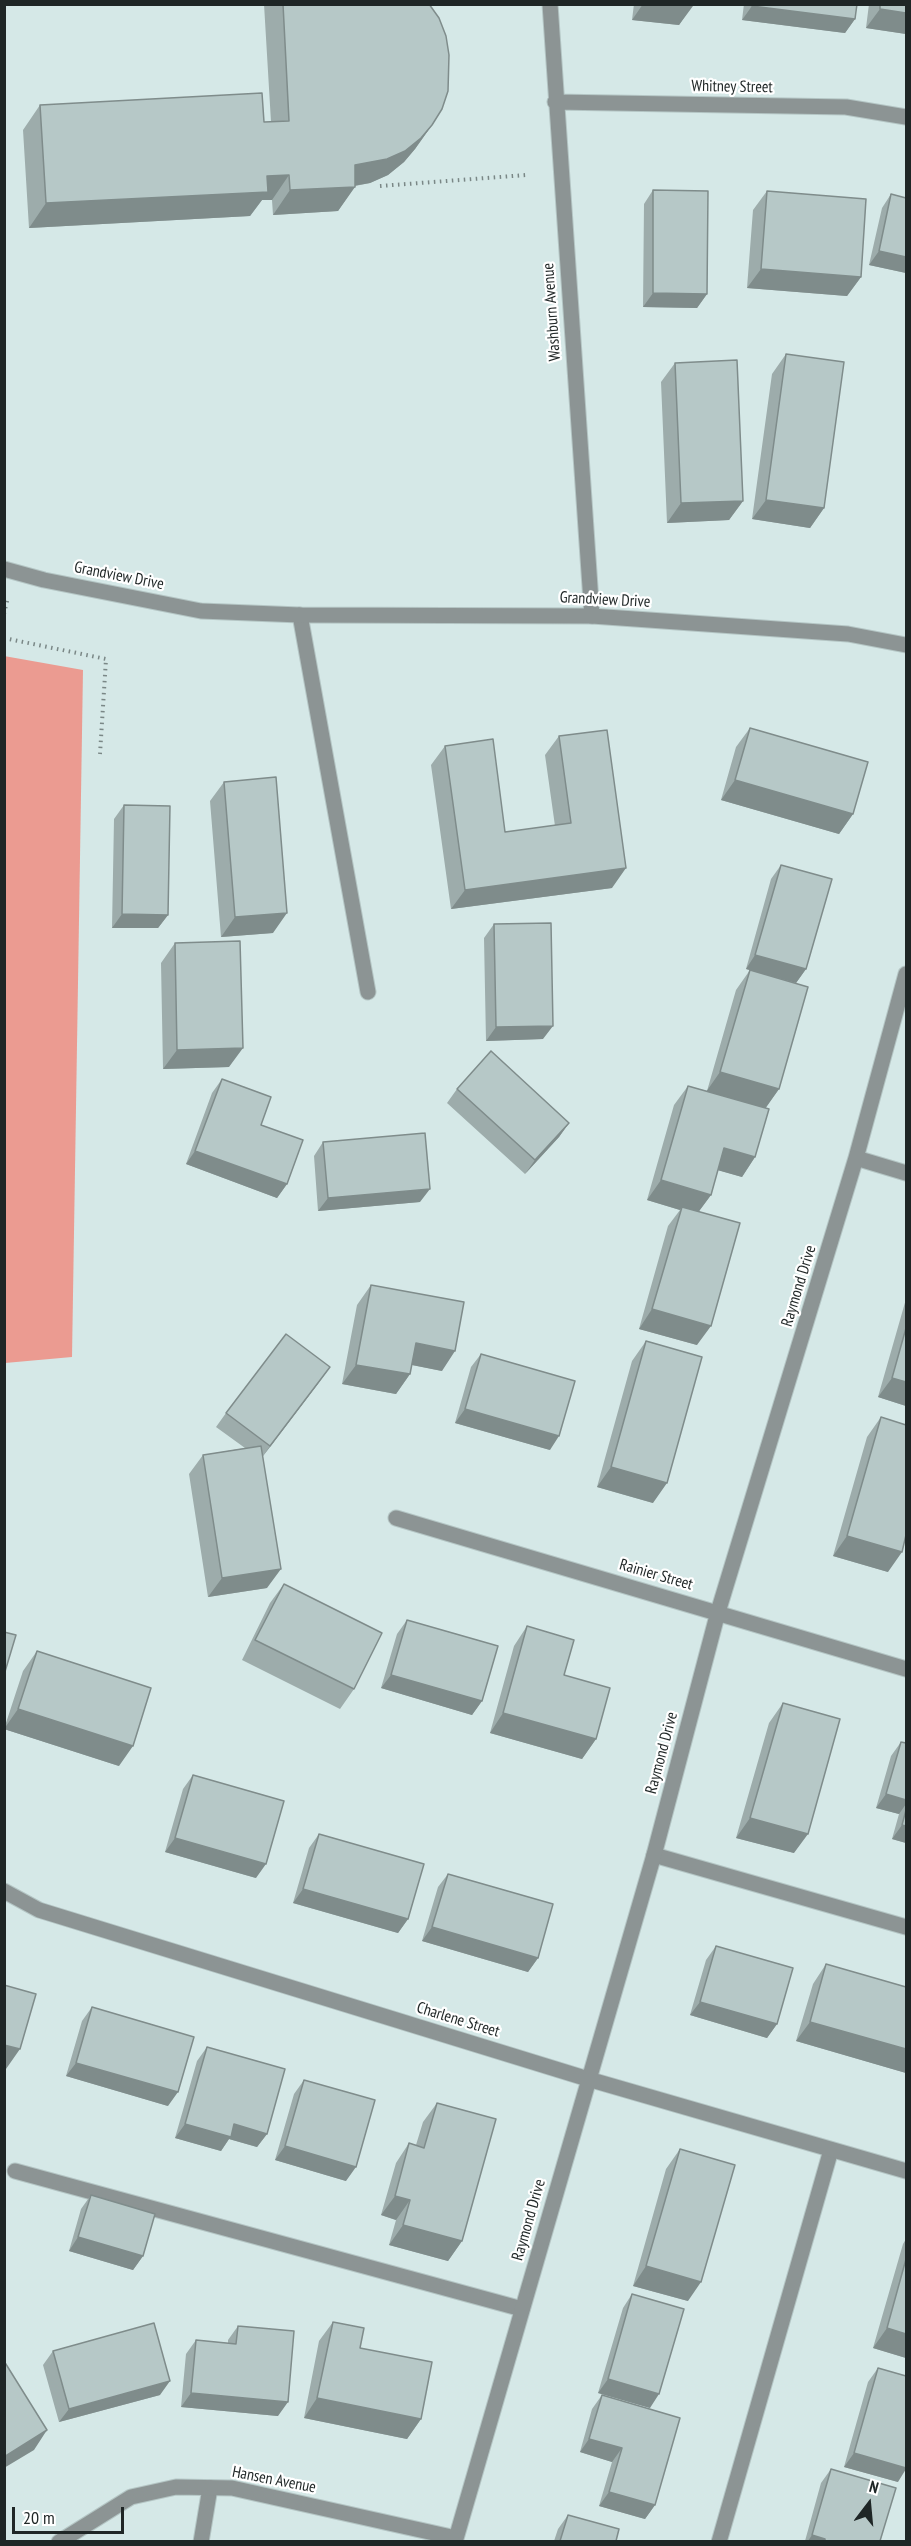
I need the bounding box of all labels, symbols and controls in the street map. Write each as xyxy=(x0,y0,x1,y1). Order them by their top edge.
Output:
street label: Whitney Street xyxy=(691,77,773,97)
street label: Washburn Avenue xyxy=(539,262,565,362)
street label: Grandview Drive xyxy=(73,558,165,594)
street label: Grandview Drive xyxy=(559,588,651,612)
street label: Raymond Drive xyxy=(778,1243,820,1329)
street label: Rainier Street xyxy=(617,1555,695,1595)
street label: Raymond Drive xyxy=(642,1710,682,1796)
street label: Charlene Street xyxy=(414,1998,502,2042)
street label: Raymond Drive xyxy=(508,2177,550,2263)
street label: Hansen Avenue xyxy=(231,2462,317,2498)
north arrow xyxy=(839,2474,899,2534)
text: N xyxy=(867,2476,881,2497)
scale bar xyxy=(15,2495,128,2533)
text: 20 m xyxy=(23,2506,55,2529)

